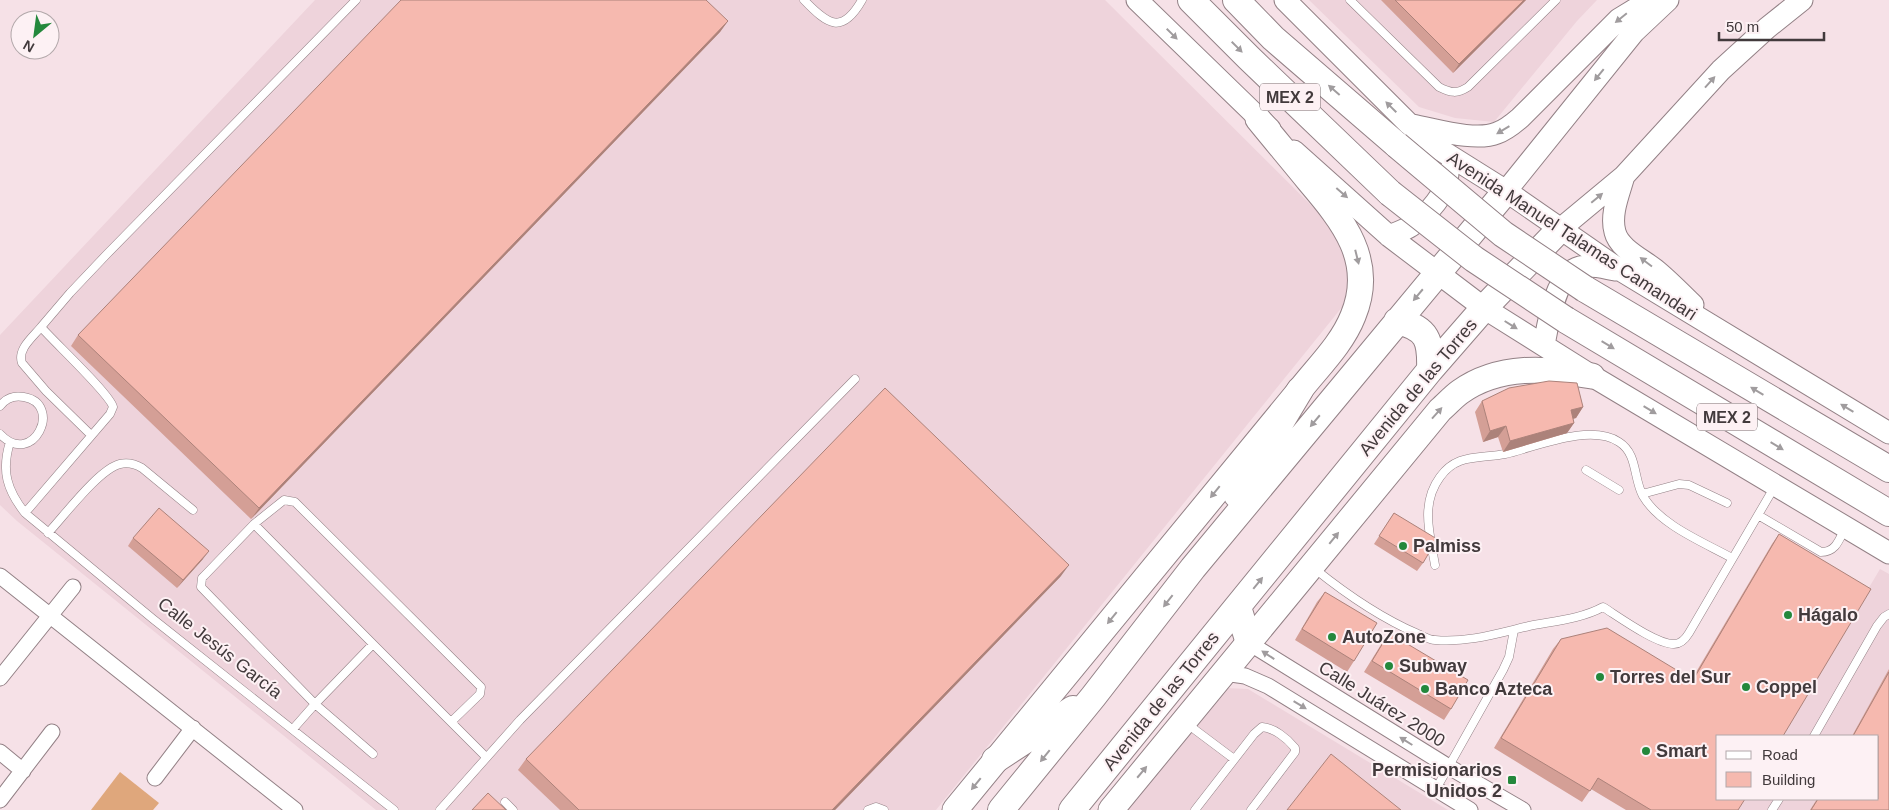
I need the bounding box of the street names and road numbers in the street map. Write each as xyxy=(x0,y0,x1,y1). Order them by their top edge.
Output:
road number: MEX 2 xyxy=(1260,84,1320,110)
street label: Avenida Manuel Talamas Camandari xyxy=(1443,148,1701,324)
street label: Avenida de las Torres xyxy=(1355,315,1481,459)
road number: MEX 2 xyxy=(1697,404,1757,431)
street label: Calle Jesús García xyxy=(154,593,287,703)
street label: Avenida de las Torres xyxy=(1099,628,1223,774)
street label: Calle Juárez 2000 xyxy=(1315,657,1449,751)

